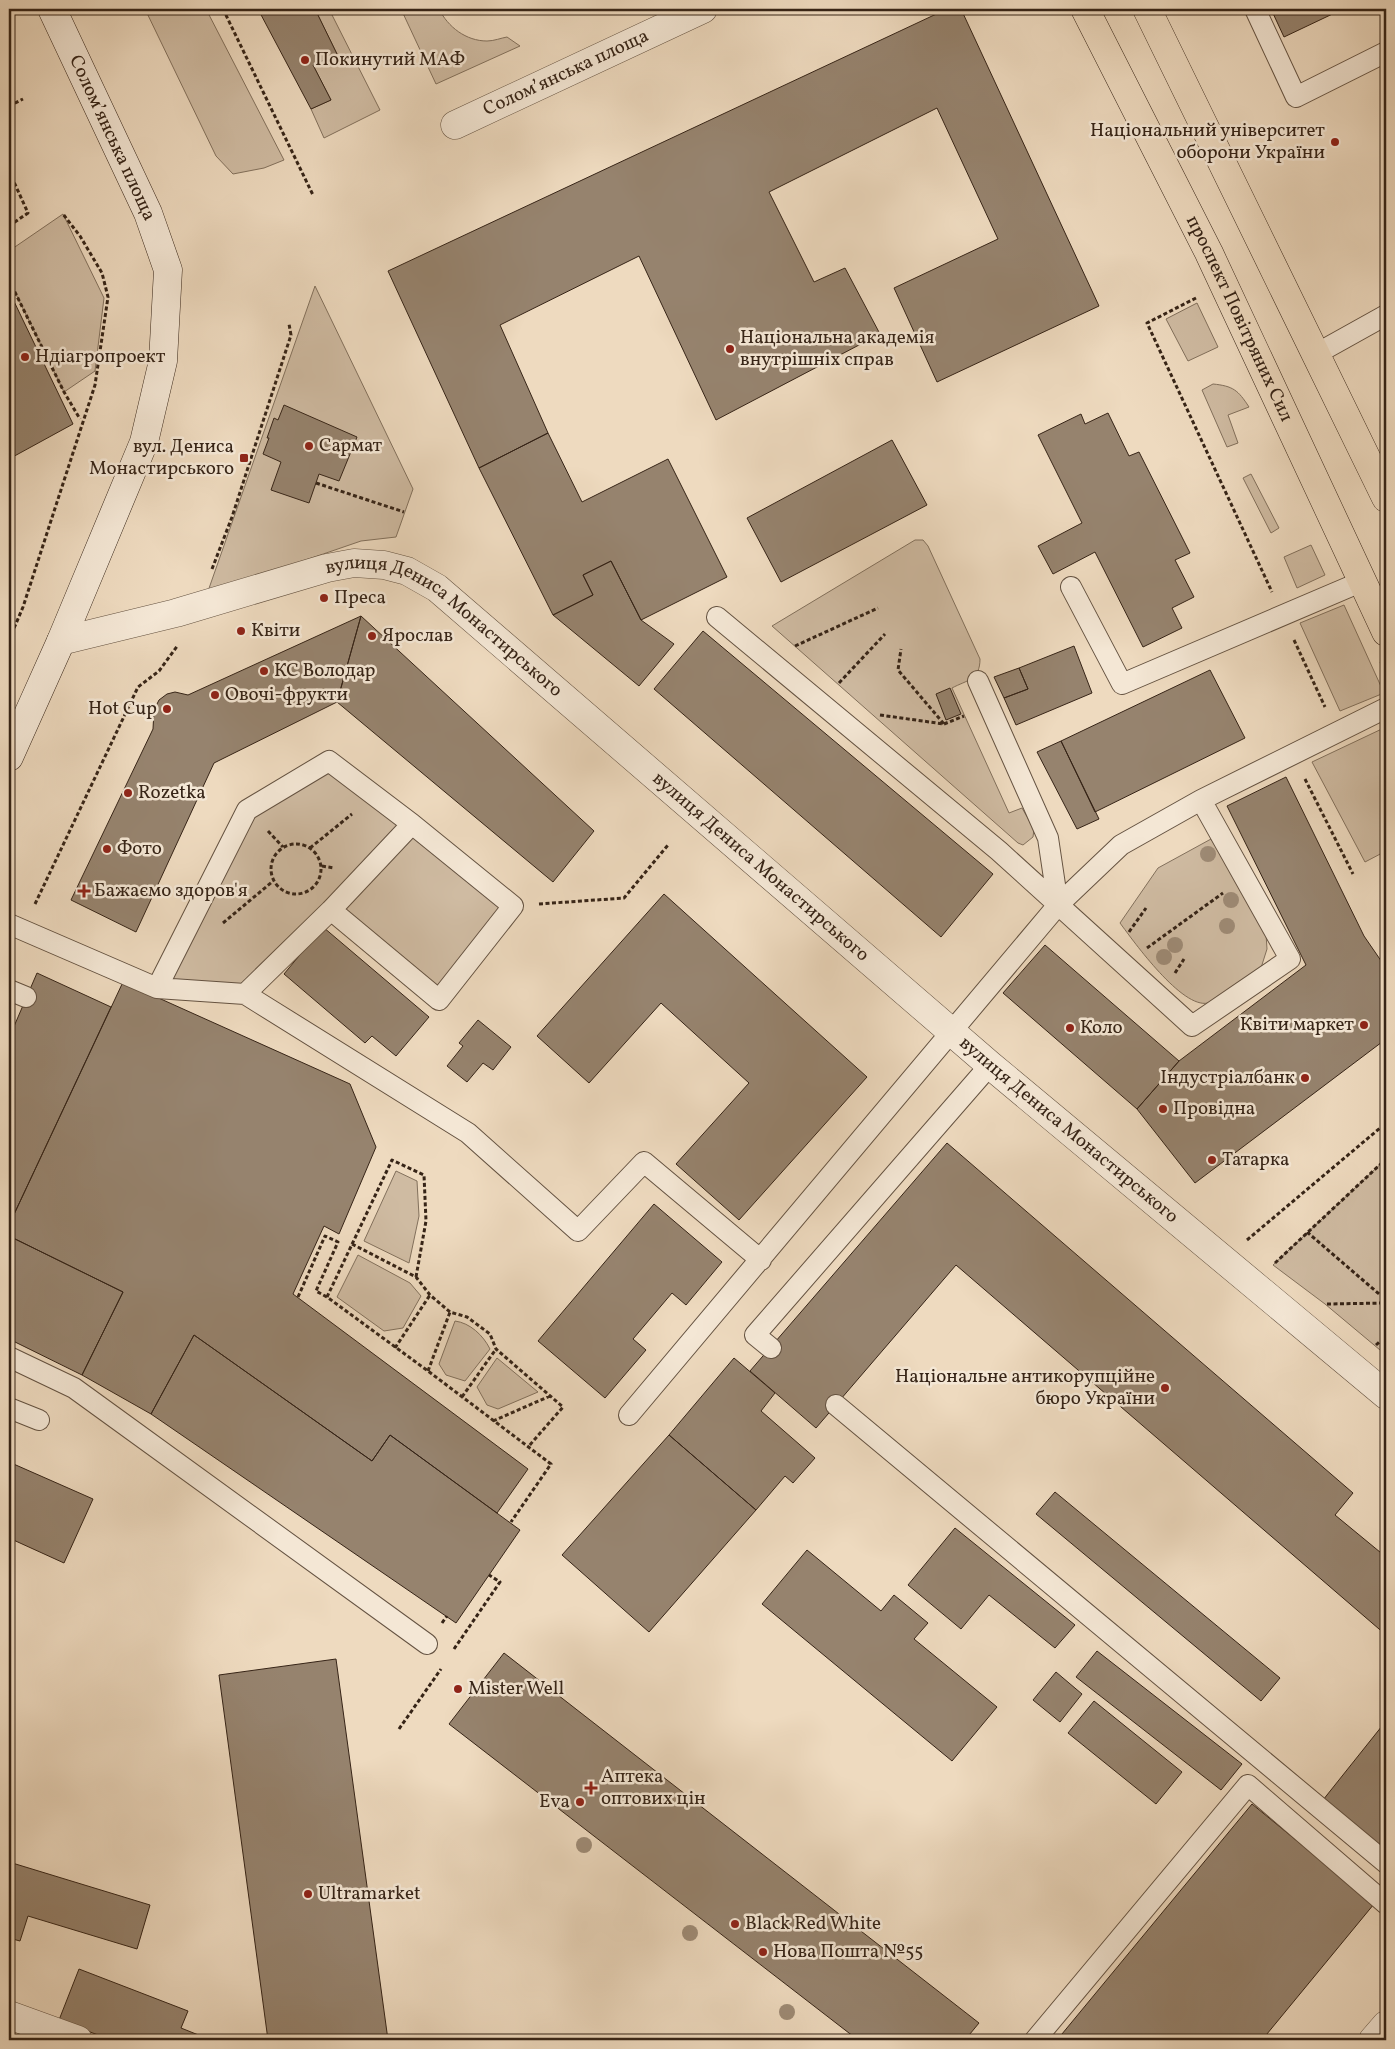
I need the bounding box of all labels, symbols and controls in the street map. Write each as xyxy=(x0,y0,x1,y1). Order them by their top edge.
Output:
street label: Соломʼянська площа xyxy=(479,23,653,123)
place label: Покинутий МАФ xyxy=(315,47,465,73)
street label: Соломʼянська площа xyxy=(62,51,162,225)
marker: Покинутий МАФ xyxy=(299,54,311,66)
place label: Національний університет оборони України xyxy=(1090,118,1325,166)
marker: Національний університет оборони України xyxy=(1329,136,1341,148)
street label: проспект Повітряних Сил xyxy=(1179,211,1299,426)
place label: Національна академія внутрішніх справ xyxy=(740,325,934,373)
marker: Національна академія внутрішніх справ xyxy=(724,343,736,355)
place label: Ндіагропроект xyxy=(35,344,166,370)
marker: Ндіагропроект xyxy=(19,351,31,363)
place label: Сармат xyxy=(319,433,382,459)
place label: вул. Дениса Монастирського xyxy=(89,434,234,482)
marker: Сармат xyxy=(303,440,315,452)
marker: вул. Дениса Монастирського xyxy=(238,452,250,464)
street label: вулиця Дениса Монастирського xyxy=(323,550,568,703)
place label: Преса xyxy=(334,585,386,611)
marker: Преса xyxy=(318,592,330,604)
place label: Квіти xyxy=(251,618,300,644)
place label: Ярослав xyxy=(382,623,453,649)
marker: Квіти xyxy=(235,625,247,637)
marker: Ярослав xyxy=(366,630,378,642)
place label: КС Володар xyxy=(274,658,376,684)
marker: КС Володар xyxy=(258,665,270,677)
place label: Овочі-фрукти xyxy=(225,682,348,708)
marker: Овочі-фрукти xyxy=(209,689,221,701)
place label: Hot Cup xyxy=(88,696,157,722)
marker: Hot Cup xyxy=(161,703,173,715)
street label: вулиця Дениса Монастирського xyxy=(647,766,875,968)
place label: Rozetka xyxy=(138,780,206,806)
marker: Rozetka xyxy=(122,787,134,799)
place label: Фото xyxy=(117,836,162,862)
marker: Фото xyxy=(101,843,113,855)
place label: Бажаємо здоров'я xyxy=(94,878,248,904)
marker: Бажаємо здоров'я xyxy=(78,885,90,897)
place label: Квіти маркет xyxy=(1240,1012,1354,1038)
place label: Коло xyxy=(1080,1015,1123,1041)
marker: Квіти маркет xyxy=(1358,1019,1370,1031)
marker: Коло xyxy=(1064,1022,1076,1034)
street label: вулиця Дениса Монастирського xyxy=(953,1031,1184,1230)
place label: Індустріалбанк xyxy=(1160,1065,1295,1091)
marker: Індустріалбанк xyxy=(1299,1072,1311,1084)
place label: Провідна xyxy=(1173,1096,1255,1122)
marker: Провідна xyxy=(1157,1103,1169,1115)
place label: Татарка xyxy=(1222,1147,1289,1173)
marker: Татарка xyxy=(1206,1154,1218,1166)
place label: Національне антикорупційне бюро України xyxy=(895,1364,1155,1412)
marker: Національне антикорупційне бюро України xyxy=(1159,1382,1171,1394)
place label: Mister Well xyxy=(468,1676,564,1702)
marker: Mister Well xyxy=(452,1683,464,1695)
place label: Аптека оптових цін xyxy=(601,1764,706,1812)
marker: Аптека оптових цін xyxy=(585,1782,597,1794)
place label: Eva xyxy=(539,1789,570,1815)
marker: Eva xyxy=(574,1796,586,1808)
place label: Ultramarket xyxy=(318,1881,421,1907)
marker: Ultramarket xyxy=(302,1888,314,1900)
place label: Black Red White xyxy=(745,1911,881,1937)
marker: Black Red White xyxy=(729,1918,741,1930)
place label: Нова Пошта №55 xyxy=(773,1939,923,1965)
marker: Нова Пошта №55 xyxy=(757,1946,769,1958)

